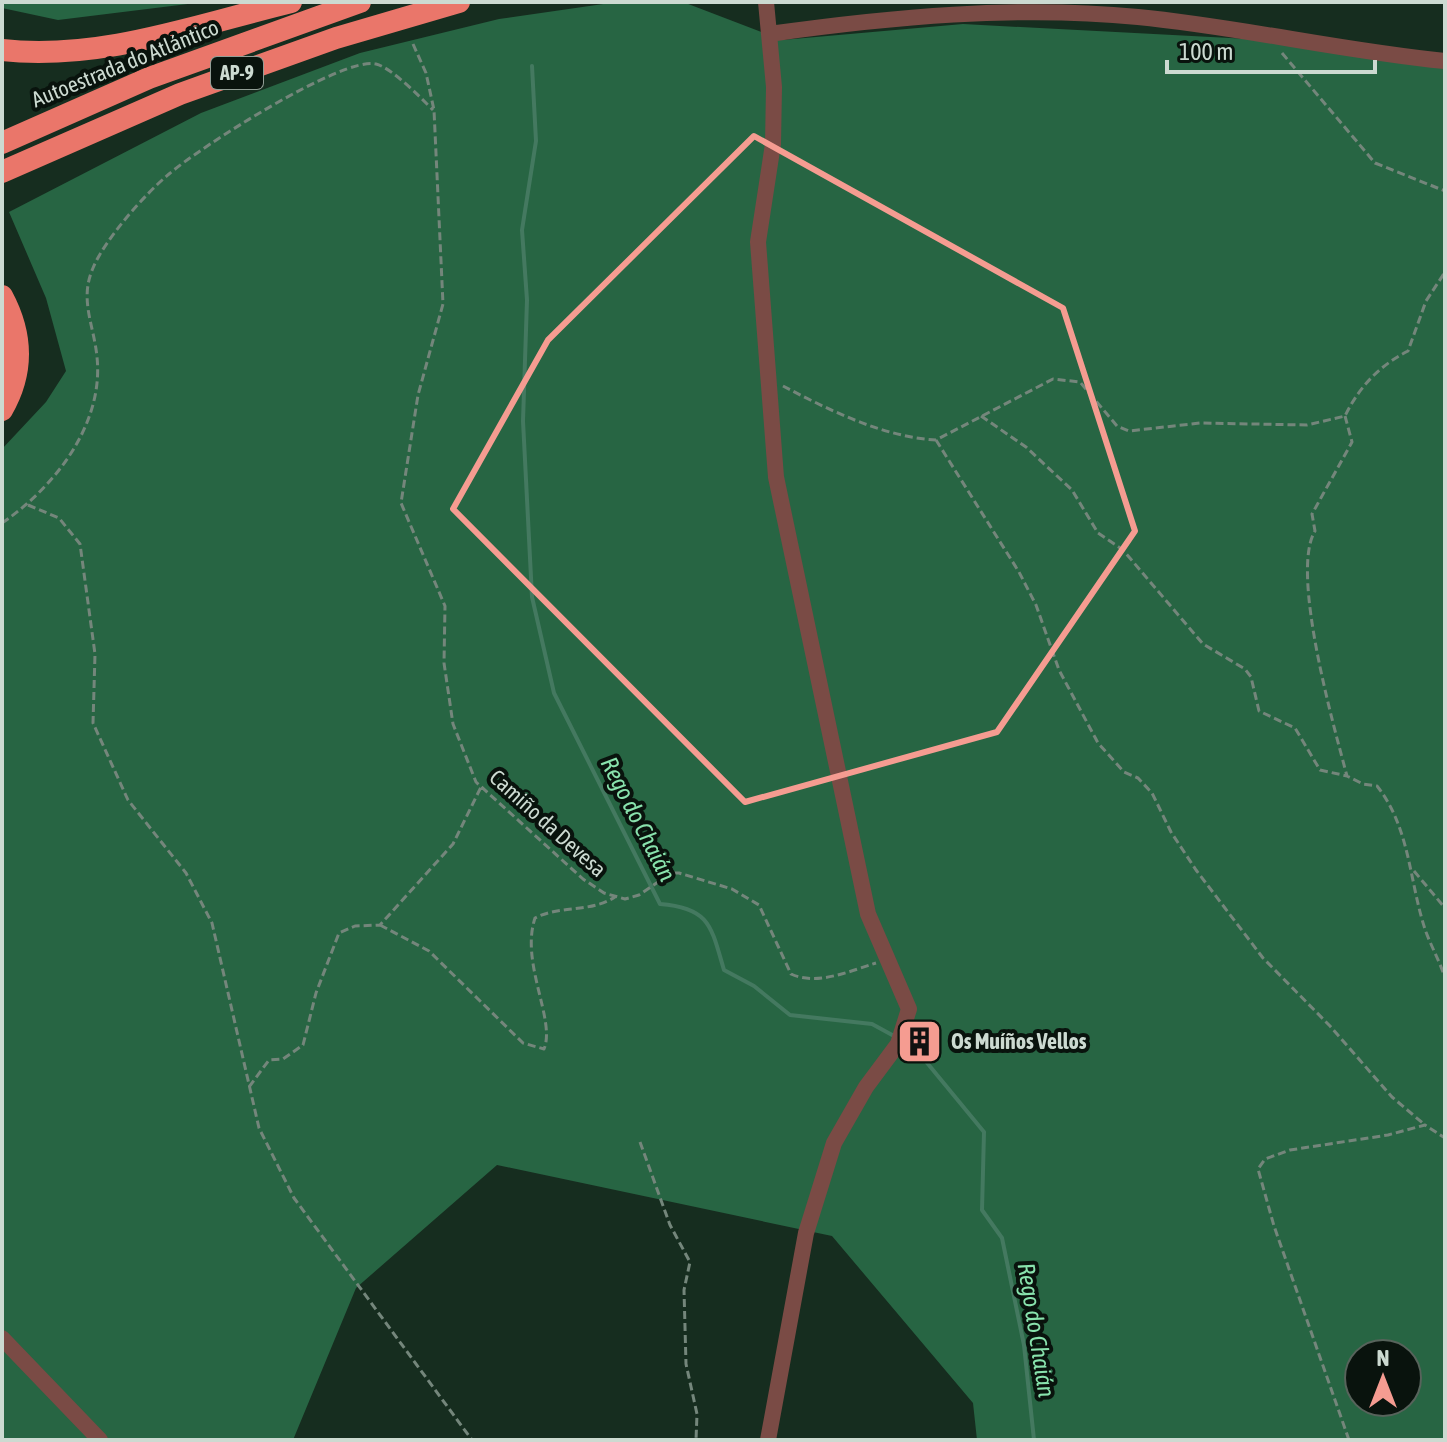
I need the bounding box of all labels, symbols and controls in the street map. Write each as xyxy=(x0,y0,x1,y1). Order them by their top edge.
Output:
street label: Autoestrada do Atlántico xyxy=(28,14,222,112)
scale bar xyxy=(1167,24,1375,74)
text: 100 m xyxy=(1179,38,1233,65)
road number: AP-9 xyxy=(211,57,263,89)
water label: Rego do Chaián xyxy=(596,752,681,886)
street label: Camiño da Devesa xyxy=(484,764,612,882)
building icon: Os Muíños Vellos xyxy=(896,1017,944,1065)
place label: Os Muíños Vellos xyxy=(951,1028,1087,1054)
water label: Rego do Chaián xyxy=(1013,1261,1060,1399)
north arrow xyxy=(1343,1338,1423,1418)
text: N xyxy=(1377,1345,1389,1371)

